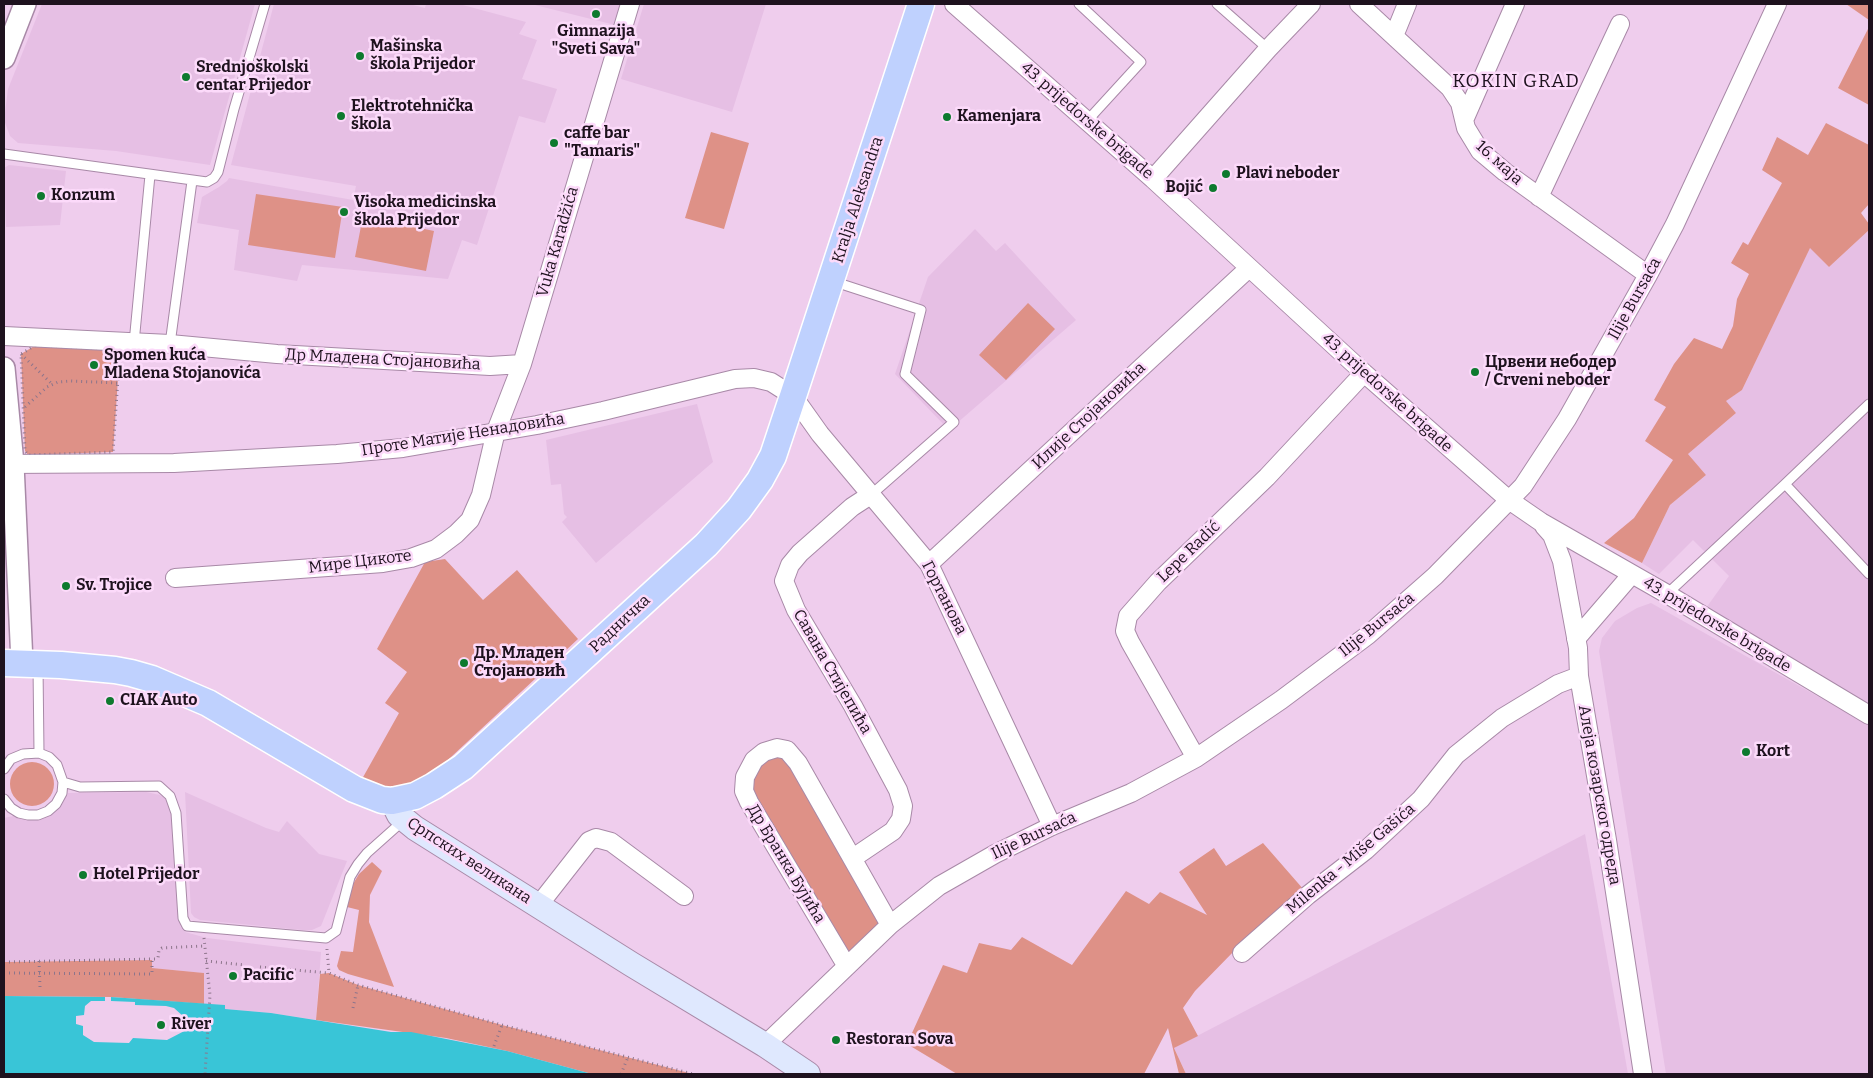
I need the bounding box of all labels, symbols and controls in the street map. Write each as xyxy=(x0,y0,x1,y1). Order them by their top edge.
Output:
marker: Gimnazija "Sveti Sava" xyxy=(590,8,602,20)
place label: Gimnazija "Sveti Sava" xyxy=(551,22,641,60)
place label: Mašinska škola Prijedor xyxy=(370,37,475,75)
marker: Mašinska škola Prijedor xyxy=(354,50,366,62)
place label: Srednjoškolski centar Prijedor xyxy=(196,58,311,96)
street label: 43. prijedorske brigade xyxy=(1017,58,1157,184)
marker: Srednjoškolski centar Prijedor xyxy=(180,71,192,83)
district label: KOKIN GRAD xyxy=(1451,71,1581,93)
place label: Elektrotehnička škola xyxy=(351,97,473,135)
place label: Kamenjara xyxy=(957,107,1041,127)
marker: Elektrotehnička škola xyxy=(335,110,347,122)
marker: Kamenjara xyxy=(941,111,953,123)
place label: caffe bar "Tamaris" xyxy=(564,124,640,162)
street label: Kralja Aleksandra xyxy=(829,134,887,266)
marker: caffe bar "Tamaris" xyxy=(548,137,560,149)
street label: 16. маја xyxy=(1471,137,1527,189)
place label: Plavi neboder xyxy=(1236,164,1339,184)
marker: Plavi neboder xyxy=(1220,168,1232,180)
place label: Bojić xyxy=(1166,178,1203,198)
marker: Bojić xyxy=(1207,182,1219,194)
street label: Vuka Karadžića xyxy=(533,185,583,299)
place label: Konzum xyxy=(51,186,115,206)
marker: Konzum xyxy=(35,190,47,202)
place label: Visoka medicinska škola Prijedor xyxy=(354,193,496,231)
marker: Visoka medicinska škola Prijedor xyxy=(338,206,350,218)
street label: Ilije Bursaća xyxy=(1604,254,1666,344)
street label: 43. prijedorske brigade xyxy=(1318,329,1456,457)
street label: Др Младена Стојановића xyxy=(285,345,481,375)
place label: Spomen kuća Mladena Stojanovića xyxy=(104,346,261,384)
place label: Црвени небодер / Crveni neboder xyxy=(1485,353,1616,391)
marker: Spomen kuća Mladena Stojanovića xyxy=(88,359,100,371)
street label: Илије Стојановића xyxy=(1028,359,1150,473)
marker: Црвени небодер / Crveni neboder xyxy=(1469,366,1481,378)
street label: Проте Матије Ненадовића xyxy=(360,409,566,461)
street label: Lepe Radić xyxy=(1153,517,1225,587)
street label: Мире Цикоте xyxy=(307,546,413,578)
street label: Гортанова xyxy=(917,558,971,638)
street label: 43. prijedorske brigade xyxy=(1640,573,1794,677)
place label: Sv. Trojice xyxy=(76,576,152,596)
marker: Sv. Trojice xyxy=(60,580,72,592)
street label: Ilije Bursaća xyxy=(1336,589,1418,661)
street label: Радничка xyxy=(586,591,654,657)
street label: Савана Стијепића xyxy=(789,606,875,738)
place label: Др. Младен Стојановић xyxy=(474,644,565,682)
marker: Др. Младен Стојановић xyxy=(458,657,470,669)
place label: CIAK Auto xyxy=(120,691,197,711)
marker: CIAK Auto xyxy=(104,695,116,707)
street label: Алеја козарског одреда xyxy=(1574,704,1624,886)
place label: Kort xyxy=(1756,742,1790,762)
marker: Kort xyxy=(1740,746,1752,758)
street label: Milenka - Miše Gašića xyxy=(1283,800,1419,918)
street label: Др Бранка Бујића xyxy=(743,801,829,927)
street label: Ilije Bursaća xyxy=(989,808,1079,864)
street label: Српских великана xyxy=(403,814,535,908)
place label: Hotel Prijedor xyxy=(93,865,200,885)
marker: Hotel Prijedor xyxy=(77,869,89,881)
place label: Pacific xyxy=(243,966,294,986)
marker: Pacific xyxy=(227,970,239,982)
place label: River xyxy=(171,1015,211,1035)
marker: River xyxy=(155,1019,167,1031)
place label: Restoran Sova xyxy=(846,1030,953,1050)
marker: Restoran Sova xyxy=(830,1034,842,1046)

